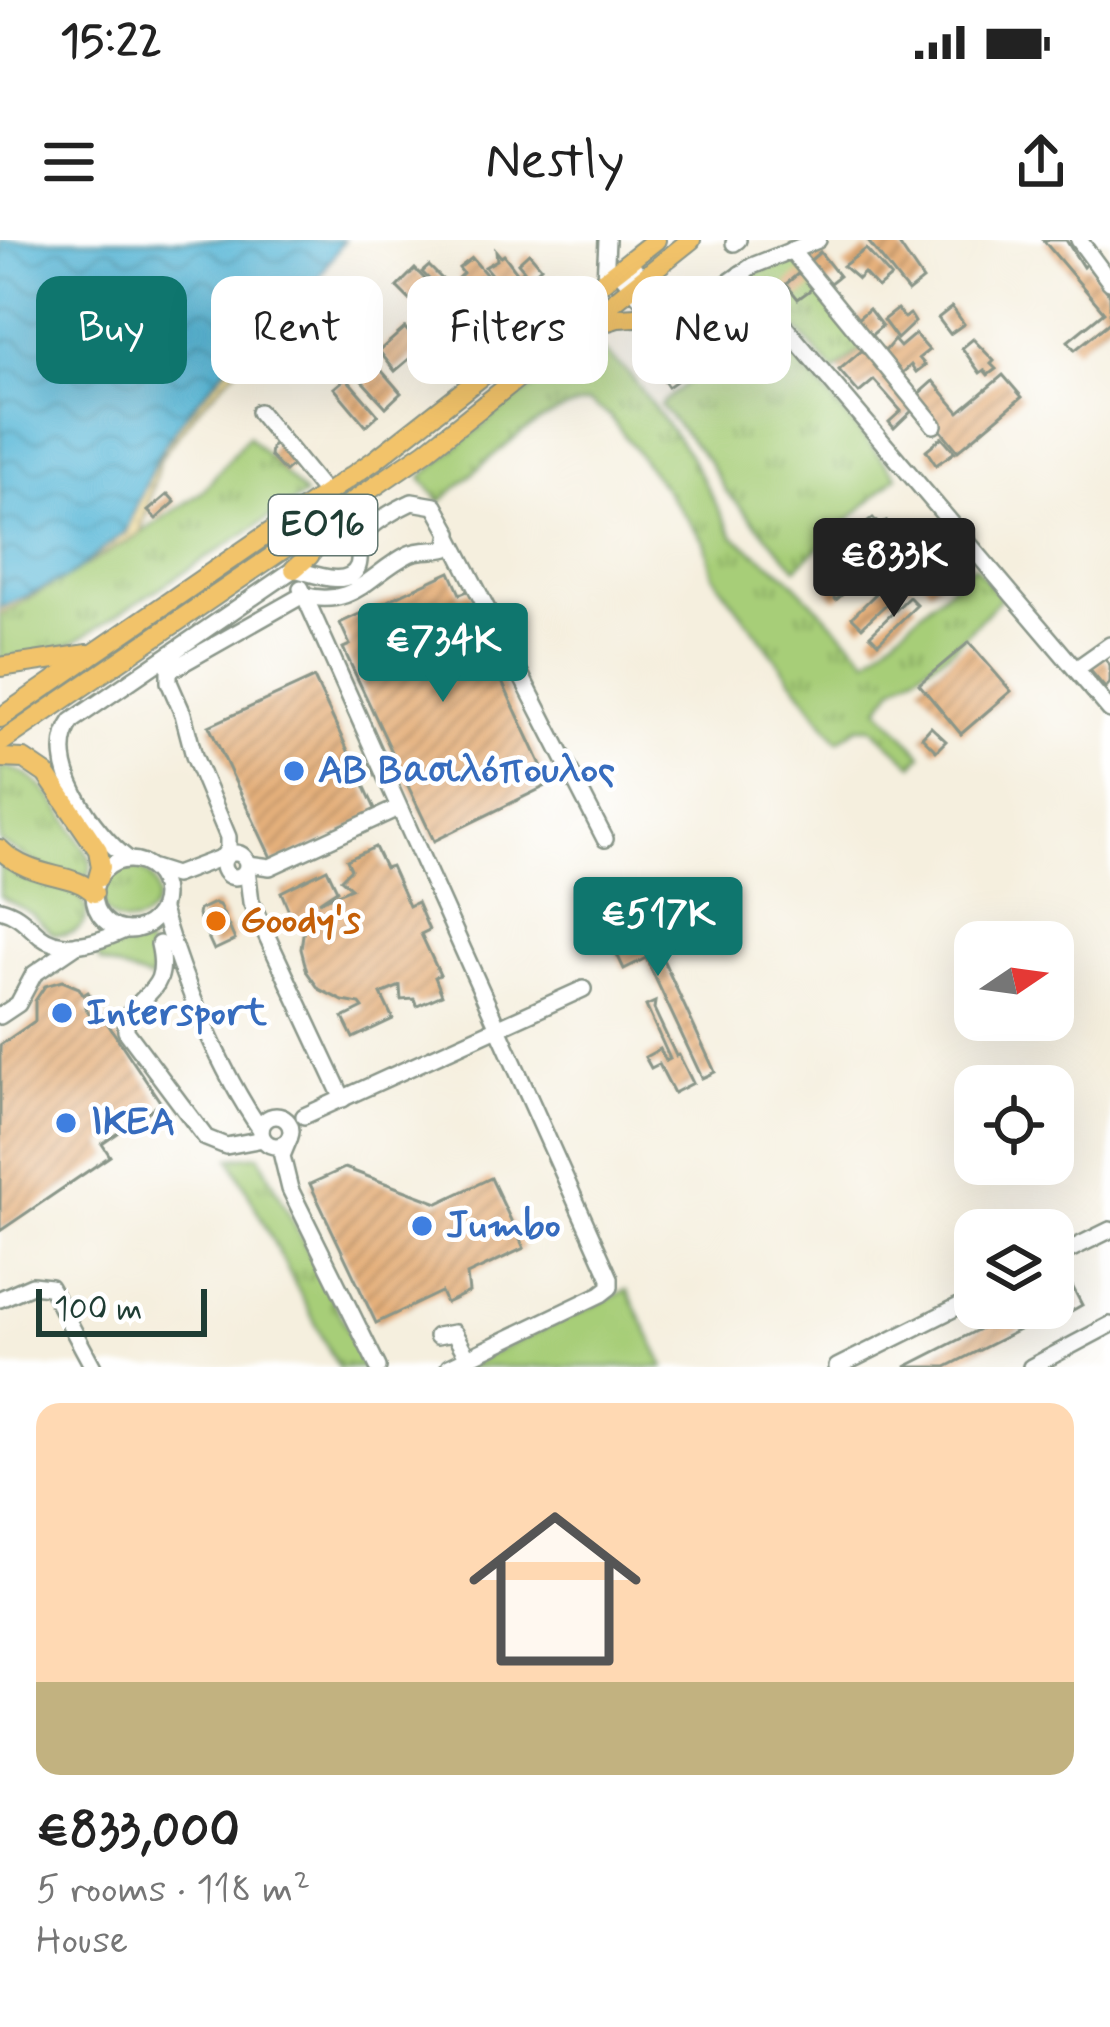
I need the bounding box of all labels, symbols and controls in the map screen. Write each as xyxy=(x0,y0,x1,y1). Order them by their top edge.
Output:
text: 15:22 xyxy=(60,13,162,72)
text: Nestly xyxy=(485,127,625,198)
icon: menu xyxy=(36,129,102,195)
icon: share xyxy=(1008,129,1074,195)
chip: Buy xyxy=(36,276,187,384)
chip: Rent xyxy=(211,276,383,384)
chip: Filters xyxy=(407,276,608,384)
chip: New xyxy=(632,276,791,384)
road number: ΕΟ16 xyxy=(269,495,377,555)
pin: €833K xyxy=(810,518,978,620)
text: €833K xyxy=(840,531,948,582)
pin: €734K xyxy=(359,603,527,705)
text: €734K xyxy=(385,616,501,667)
place label: ΑΒ Βασιλόπουλος xyxy=(318,746,615,797)
marker: ΑΒ Βασιλόπουλος xyxy=(281,758,307,784)
pin: €517K xyxy=(574,877,742,979)
text: €517K xyxy=(600,890,716,941)
place label: Goody's xyxy=(240,896,361,947)
marker: Goody's xyxy=(203,908,229,934)
north arrow xyxy=(954,921,1074,1041)
map controls xyxy=(954,921,1074,1329)
place label: Intersport xyxy=(86,988,268,1039)
marker: Intersport xyxy=(49,1000,75,1026)
button: locate xyxy=(954,1065,1074,1185)
place label: ΙΚΕΑ xyxy=(90,1098,176,1149)
marker: ΙΚΕΑ xyxy=(53,1110,79,1136)
place label: Jumbo xyxy=(446,1201,561,1252)
button: layers xyxy=(954,1209,1074,1329)
marker: Jumbo xyxy=(409,1213,435,1239)
scale bar xyxy=(36,1283,207,1336)
text: 100 m xyxy=(54,1288,143,1332)
icon: home xyxy=(447,1481,663,1697)
text: €833,000 xyxy=(36,1799,240,1865)
text: 5 rooms · 118 m² xyxy=(36,1865,310,1916)
text: House xyxy=(36,1916,128,1967)

